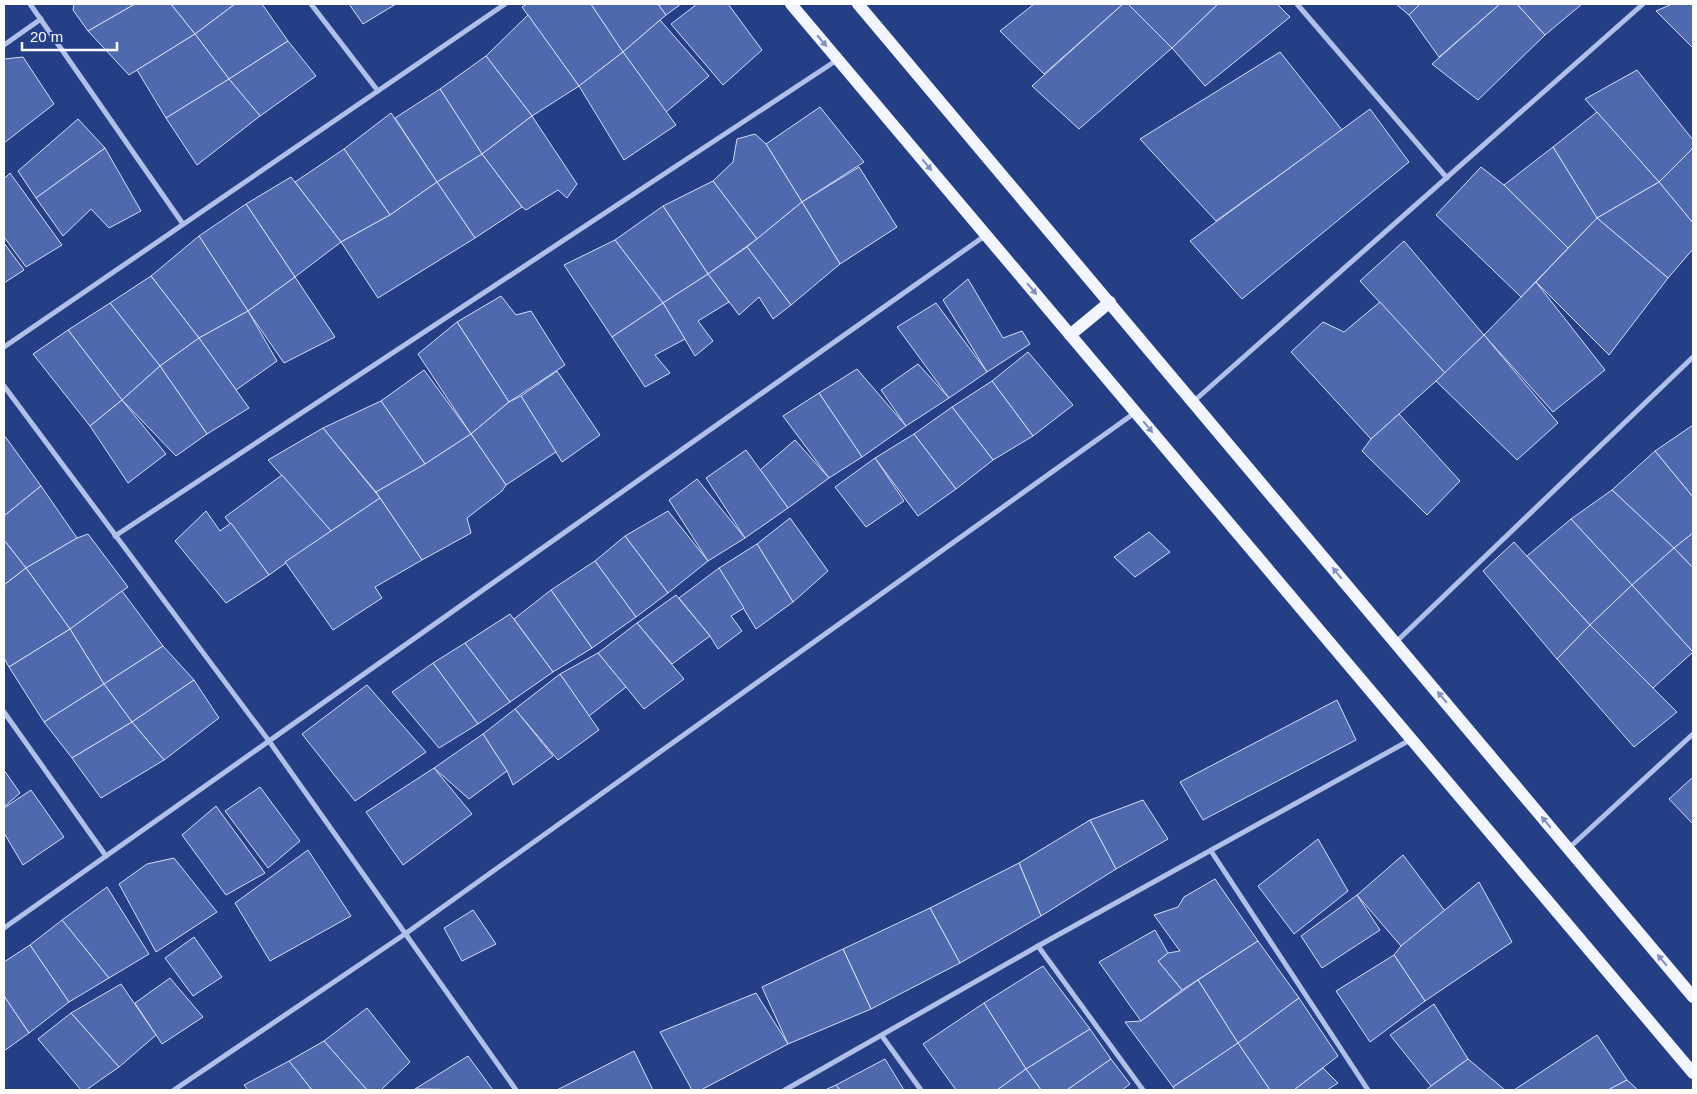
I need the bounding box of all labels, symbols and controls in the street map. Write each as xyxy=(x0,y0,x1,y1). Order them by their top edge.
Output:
scale bar xyxy=(22,20,118,52)
text: 20 m xyxy=(30,28,63,45)
one-way arrow xyxy=(817,34,828,47)
one-way arrow xyxy=(922,158,933,171)
one-way arrow xyxy=(1027,282,1038,295)
one-way arrow xyxy=(1143,420,1154,433)
one-way arrow xyxy=(1332,566,1343,579)
one-way arrow xyxy=(1436,691,1447,704)
one-way arrow xyxy=(1541,815,1552,828)
one-way arrow xyxy=(1656,954,1668,966)

